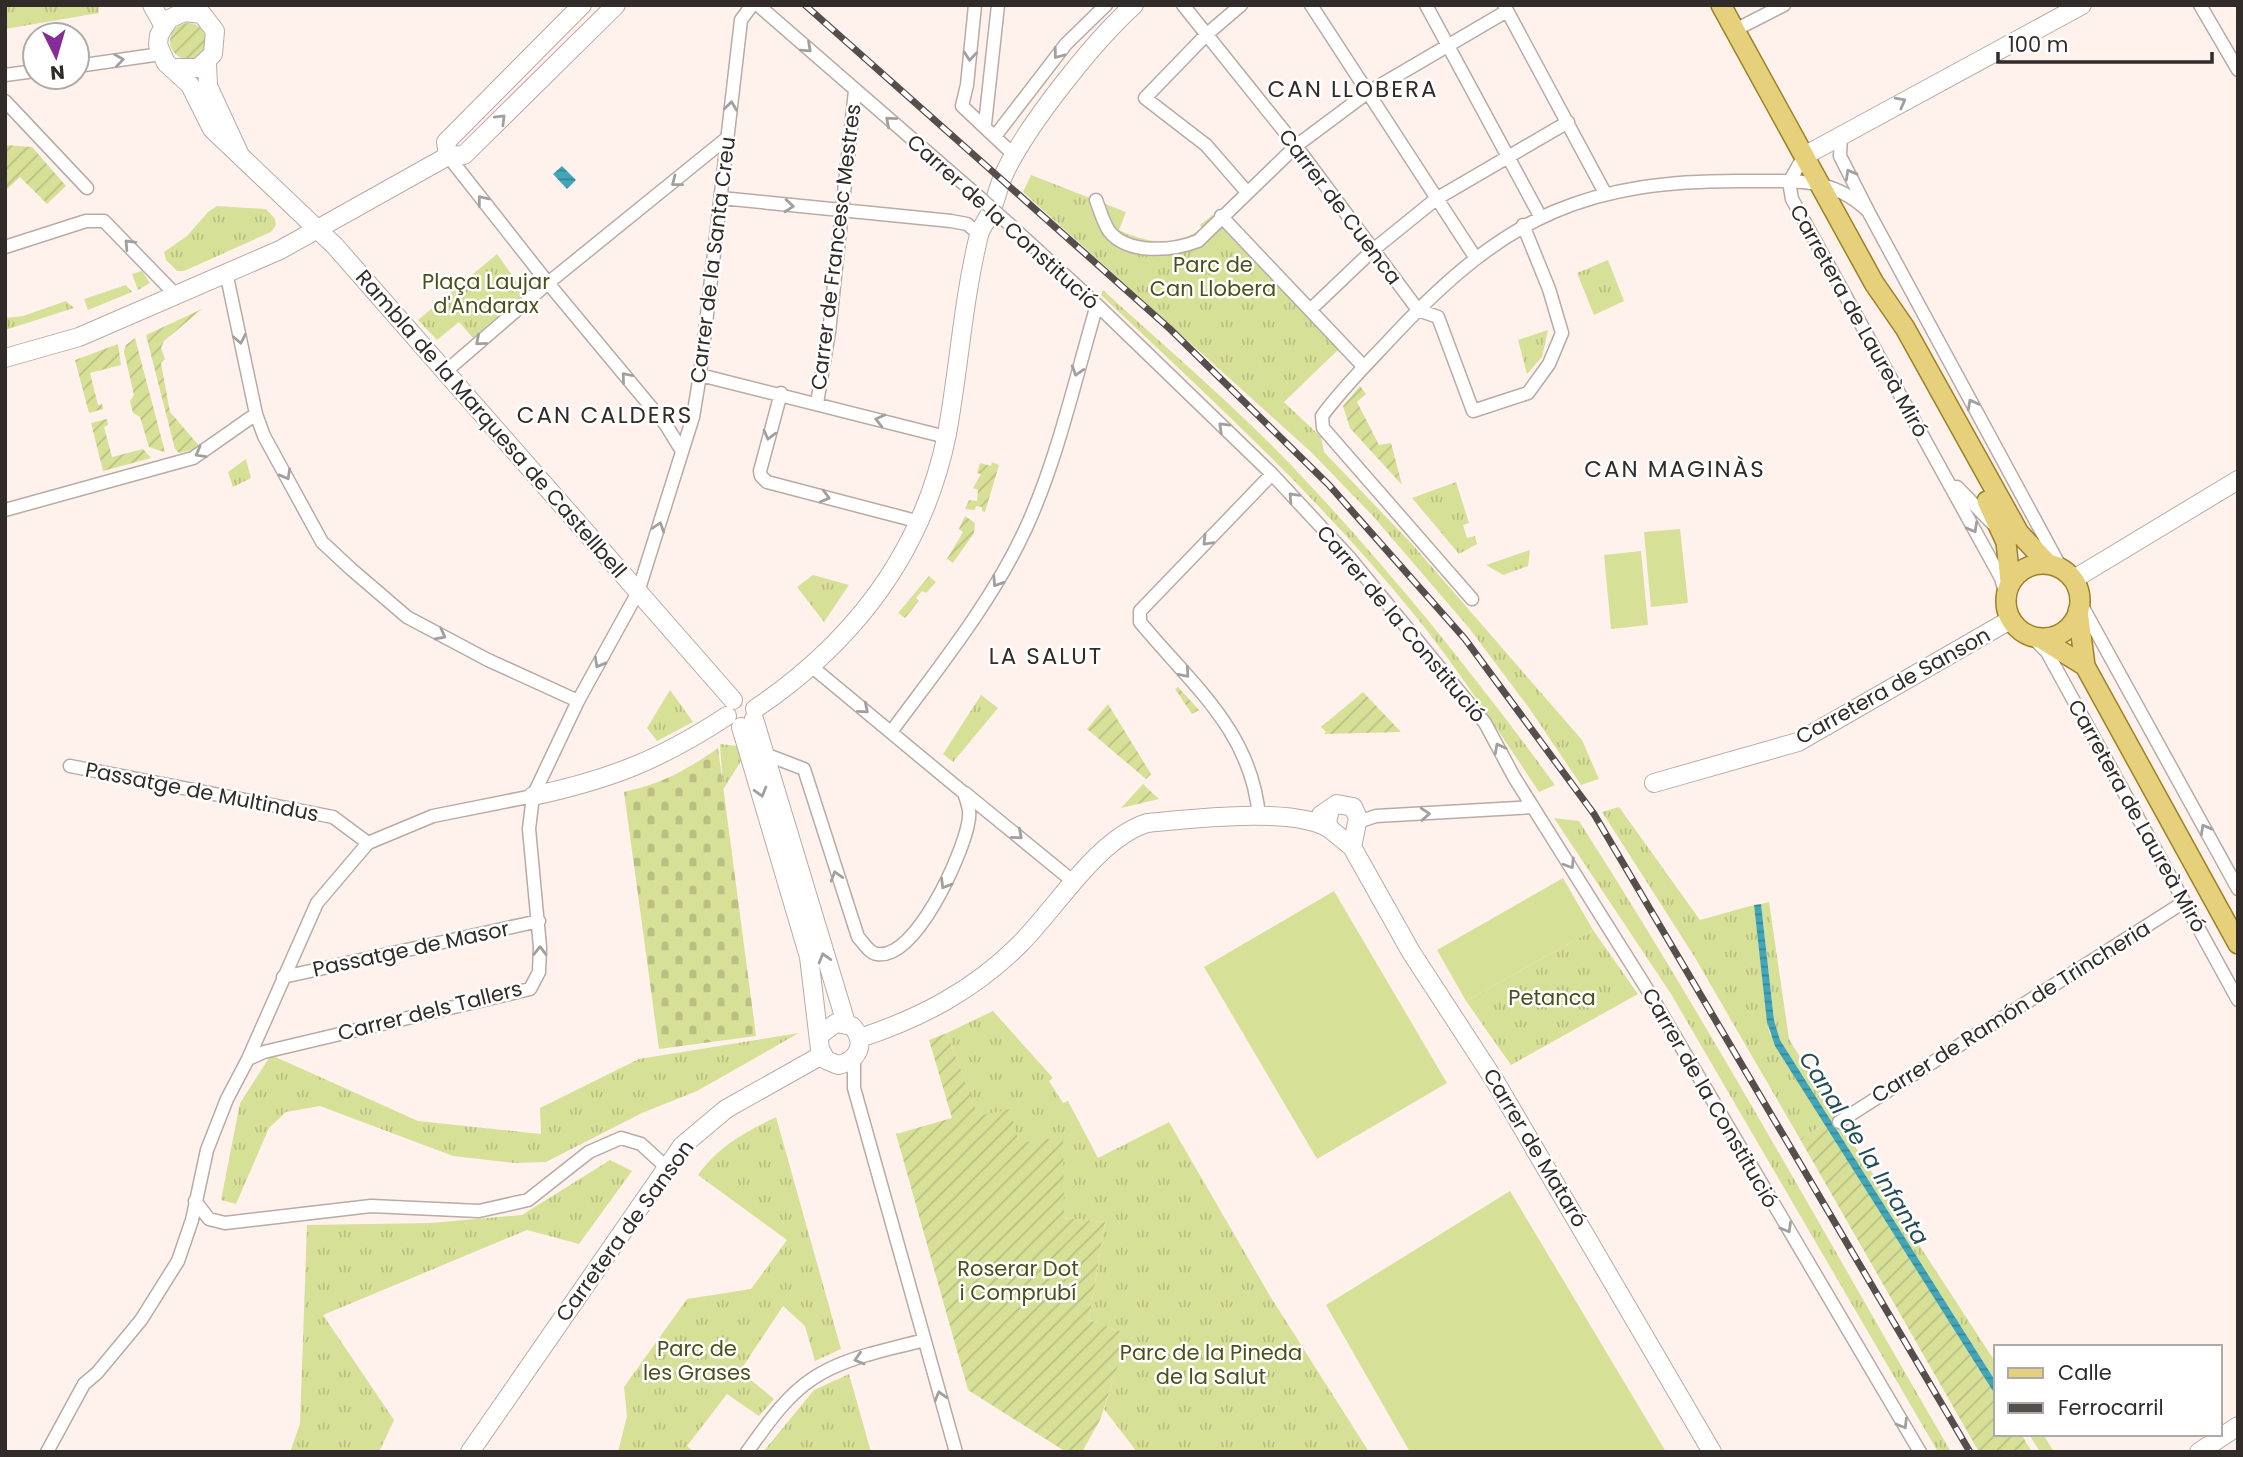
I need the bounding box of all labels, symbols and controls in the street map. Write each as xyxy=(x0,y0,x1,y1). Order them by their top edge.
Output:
north arrow xyxy=(21,21,91,91)
scale bar xyxy=(1998,21,2212,65)
text: 100 m xyxy=(2008,30,2068,59)
one-way arrow xyxy=(799,40,812,52)
one-way arrow xyxy=(1054,46,1067,59)
one-way arrow xyxy=(963,50,978,61)
one-way arrow xyxy=(113,53,125,68)
text: N xyxy=(49,58,66,87)
district label: CAN LLOBERA xyxy=(1268,73,1438,105)
one-way arrow xyxy=(1894,97,1906,111)
one-way arrow xyxy=(724,100,739,112)
street label: Carrer de Francesc Mestres xyxy=(804,102,867,392)
one-way arrow xyxy=(493,114,506,127)
one-way arrow xyxy=(885,117,898,129)
street label: Carrer de Cuenca xyxy=(1272,123,1409,291)
street label: Carrer de la Constitució xyxy=(901,127,1106,316)
street label: Carrer de la Santa Creu xyxy=(683,135,742,385)
one-way arrow xyxy=(1845,168,1858,181)
one-way arrow xyxy=(671,174,683,187)
one-way arrow xyxy=(478,196,491,208)
one-way arrow xyxy=(783,198,795,213)
street label: Carretera de Laureà Miró xyxy=(1783,199,1936,442)
one-way arrow xyxy=(124,239,137,252)
park label: Parc de Can Llobera xyxy=(1150,250,1276,303)
street label: Rambla de la Marquesa de Castellbell xyxy=(349,263,633,584)
park label: Plaça Laujar d'Andarax xyxy=(422,267,550,320)
one-way arrow xyxy=(232,333,247,345)
one-way arrow xyxy=(475,333,488,345)
one-way arrow xyxy=(1071,364,1086,376)
one-way arrow xyxy=(622,372,634,385)
district label: CAN CALDERS xyxy=(517,399,693,431)
one-way arrow xyxy=(1967,399,1981,412)
one-way arrow xyxy=(874,414,886,428)
one-way arrow xyxy=(1218,422,1231,435)
one-way arrow xyxy=(763,428,778,440)
one-way arrow xyxy=(194,445,207,458)
district label: CAN MAGINÀS xyxy=(1584,453,1766,485)
one-way arrow xyxy=(278,468,291,481)
one-way arrow xyxy=(819,489,831,503)
one-way arrow xyxy=(1289,492,1301,505)
street label: Carrer de la Constitució xyxy=(1310,519,1493,729)
one-way arrow xyxy=(651,521,665,534)
one-way arrow xyxy=(1965,521,1978,534)
one-way arrow xyxy=(1203,533,1216,546)
one-way arrow xyxy=(992,575,1005,588)
street label: Carretera de Sanson xyxy=(1790,620,1995,751)
one-way arrow xyxy=(434,626,446,640)
district label: LA SALUT xyxy=(989,640,1103,672)
one-way arrow xyxy=(594,655,607,668)
one-way arrow xyxy=(1177,665,1189,678)
street label: Carretera de Laureà Miró xyxy=(2061,694,2214,937)
one-way arrow xyxy=(856,701,868,714)
one-way arrow xyxy=(1493,743,1507,755)
street label: Passatge de Multindus xyxy=(83,755,321,828)
one-way arrow xyxy=(752,786,767,798)
one-way arrow xyxy=(1420,806,1431,821)
one-way arrow xyxy=(2200,824,2213,837)
one-way arrow xyxy=(1010,827,1023,839)
one-way arrow xyxy=(1561,857,1574,870)
one-way arrow xyxy=(830,870,845,882)
one-way arrow xyxy=(940,876,953,889)
street label: Passatge de Masor xyxy=(310,913,512,984)
street label: Carrer de Ramón de Trincheria xyxy=(1866,914,2156,1110)
one-way arrow xyxy=(532,945,547,956)
one-way arrow xyxy=(818,952,833,964)
street label: Carrer dels Tallers xyxy=(335,974,525,1047)
street label: Carrer de la Constitució xyxy=(1635,982,1785,1213)
park label: Petanca xyxy=(1508,983,1596,1012)
water label: Canal de la Infanta xyxy=(1791,1045,1937,1251)
street label: Carrer de Mataró xyxy=(1476,1063,1594,1233)
street label: Carretera de Sanson xyxy=(549,1134,700,1327)
one-way arrow xyxy=(1779,1221,1792,1234)
park label: Roserar Dot i Comprubí xyxy=(957,1254,1079,1307)
park label: Parc de les Grases xyxy=(643,1334,751,1387)
park label: Parc de la Pineda de la Salut xyxy=(1120,1338,1302,1391)
legend xyxy=(1994,1345,2222,1436)
one-way arrow xyxy=(853,1350,865,1365)
text: Calle xyxy=(2058,1358,2112,1387)
one-way arrow xyxy=(933,1390,948,1402)
text: Ferrocarril xyxy=(2058,1393,2164,1422)
one-way arrow xyxy=(1895,1416,1908,1429)

